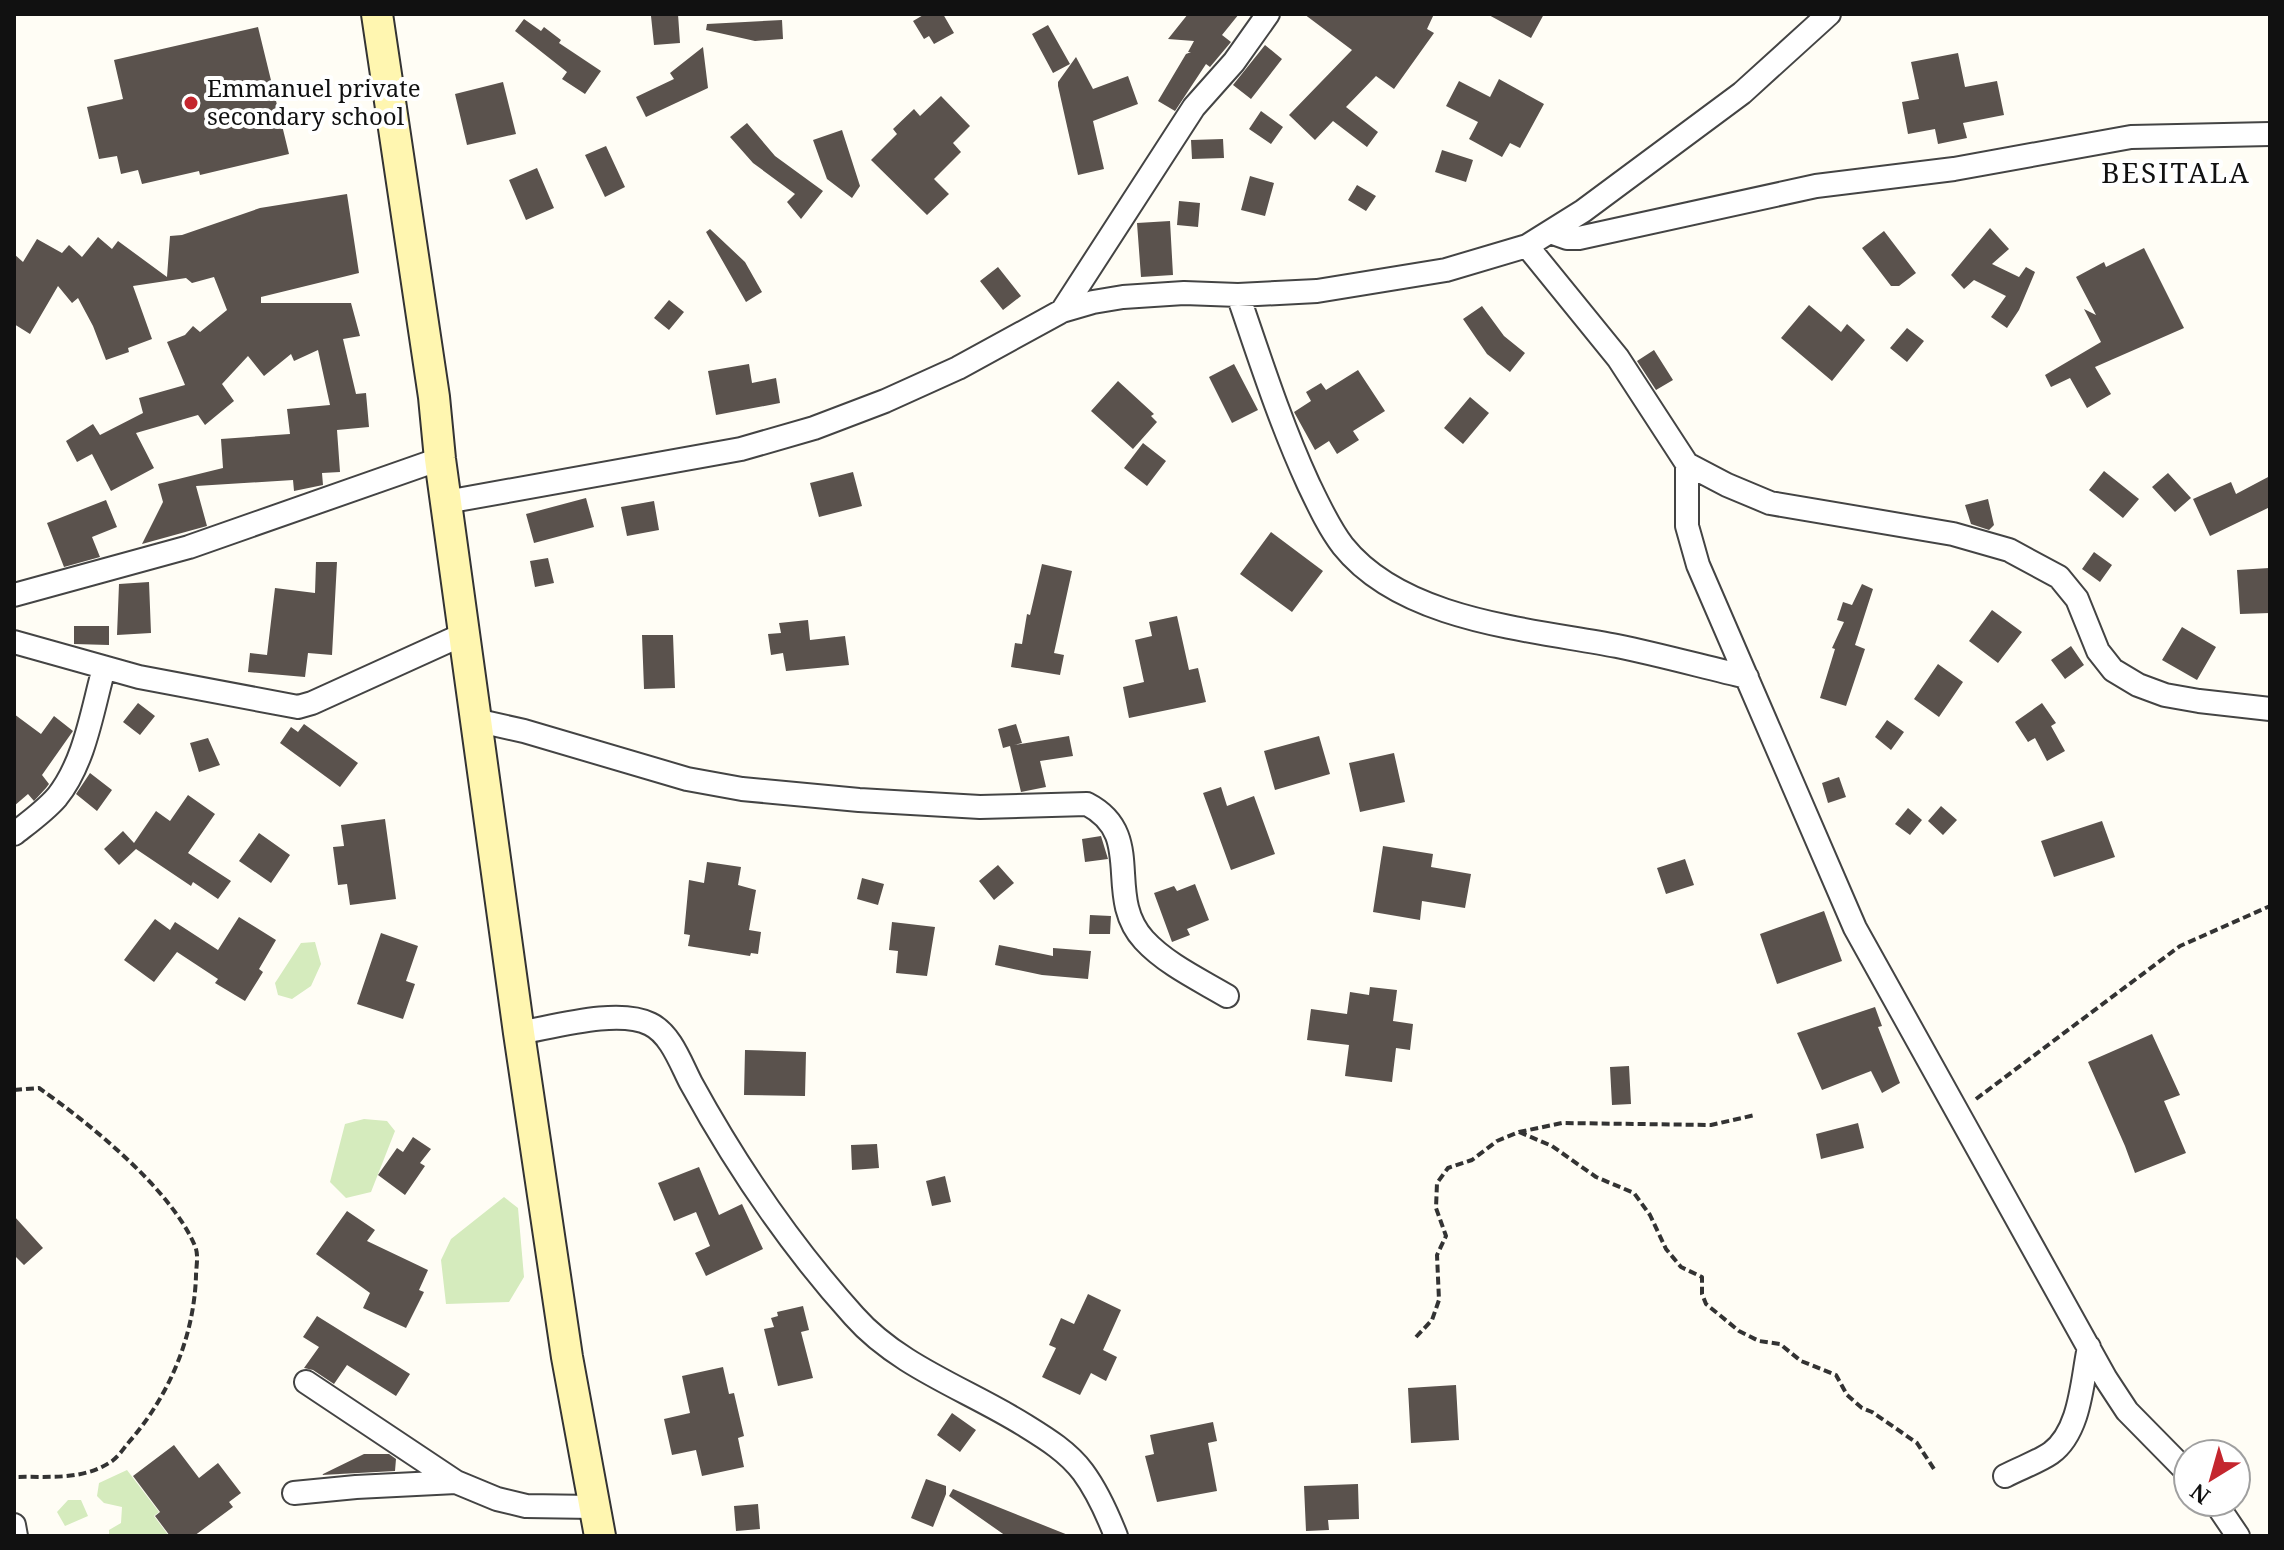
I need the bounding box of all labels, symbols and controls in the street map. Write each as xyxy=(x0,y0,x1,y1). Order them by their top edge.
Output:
place label: Emmanuel private secondary school xyxy=(207,71,420,132)
marker: Emmanuel private secondary school xyxy=(182,94,200,112)
district label: BESITALA xyxy=(2101,153,2251,191)
north arrow xyxy=(2172,1438,2252,1518)
text: N xyxy=(2183,1478,2215,1512)

